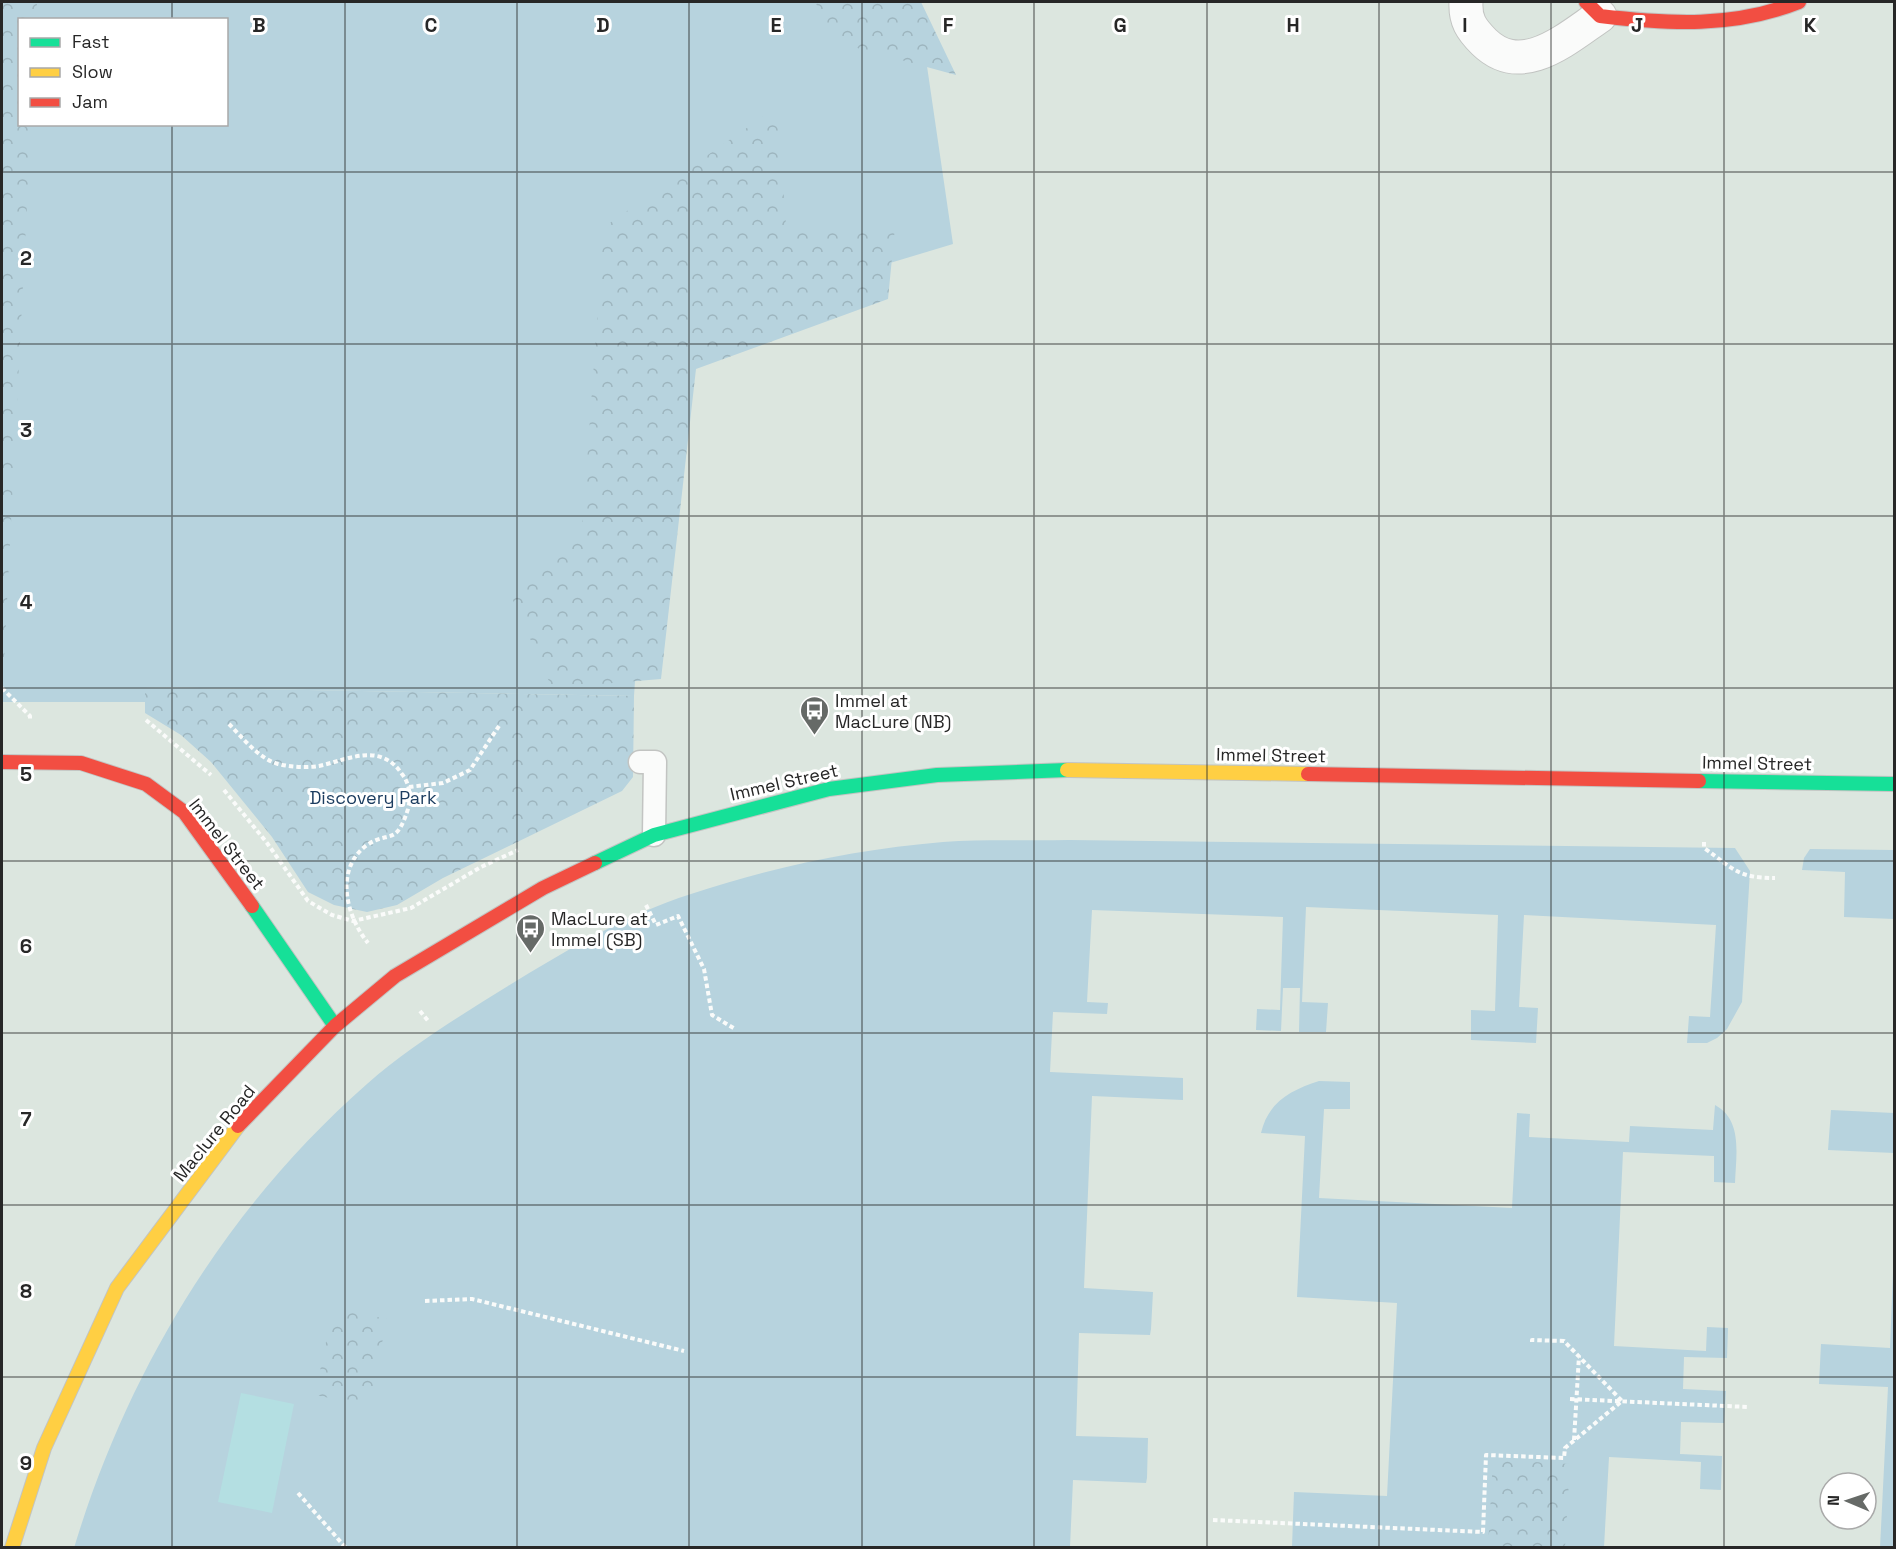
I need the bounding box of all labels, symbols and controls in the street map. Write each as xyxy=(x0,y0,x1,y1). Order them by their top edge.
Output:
text: B xyxy=(252,12,266,38)
text: C xyxy=(425,12,438,38)
text: D xyxy=(596,12,610,38)
text: E xyxy=(770,12,782,38)
text: F xyxy=(943,12,954,38)
text: G xyxy=(1113,12,1127,38)
text: H xyxy=(1286,12,1300,38)
text: I xyxy=(1462,12,1468,38)
text: J xyxy=(1631,12,1643,38)
text: K xyxy=(1804,12,1817,38)
legend xyxy=(18,18,228,126)
text: Fast xyxy=(72,30,109,53)
text: Slow xyxy=(72,60,113,83)
text: Jam xyxy=(72,90,108,113)
text: 2 xyxy=(20,245,32,271)
text: 3 xyxy=(20,417,32,443)
text: 4 xyxy=(20,589,33,615)
place label: Immel at MacLure (NB) xyxy=(835,689,951,733)
bus stop icon: Immel at MacLure (NB) xyxy=(798,694,830,736)
street label: Immel Street xyxy=(1216,743,1326,767)
street label: Immel Street xyxy=(1702,751,1812,775)
street label: Immel Street xyxy=(728,758,840,806)
text: 5 xyxy=(20,761,32,787)
park label: Discovery Park xyxy=(309,786,437,809)
street label: Immel Street xyxy=(184,794,270,894)
place label: MacLure at Immel (SB) xyxy=(551,907,648,951)
bus stop icon: MacLure at Immel (SB) xyxy=(514,912,546,954)
text: 6 xyxy=(20,933,32,959)
street label: Maclure Road xyxy=(168,1080,260,1186)
text: 7 xyxy=(20,1106,32,1132)
text: 8 xyxy=(20,1278,32,1304)
text: 9 xyxy=(20,1450,32,1476)
north arrow xyxy=(1818,1471,1878,1531)
text: N xyxy=(1823,1495,1844,1506)

